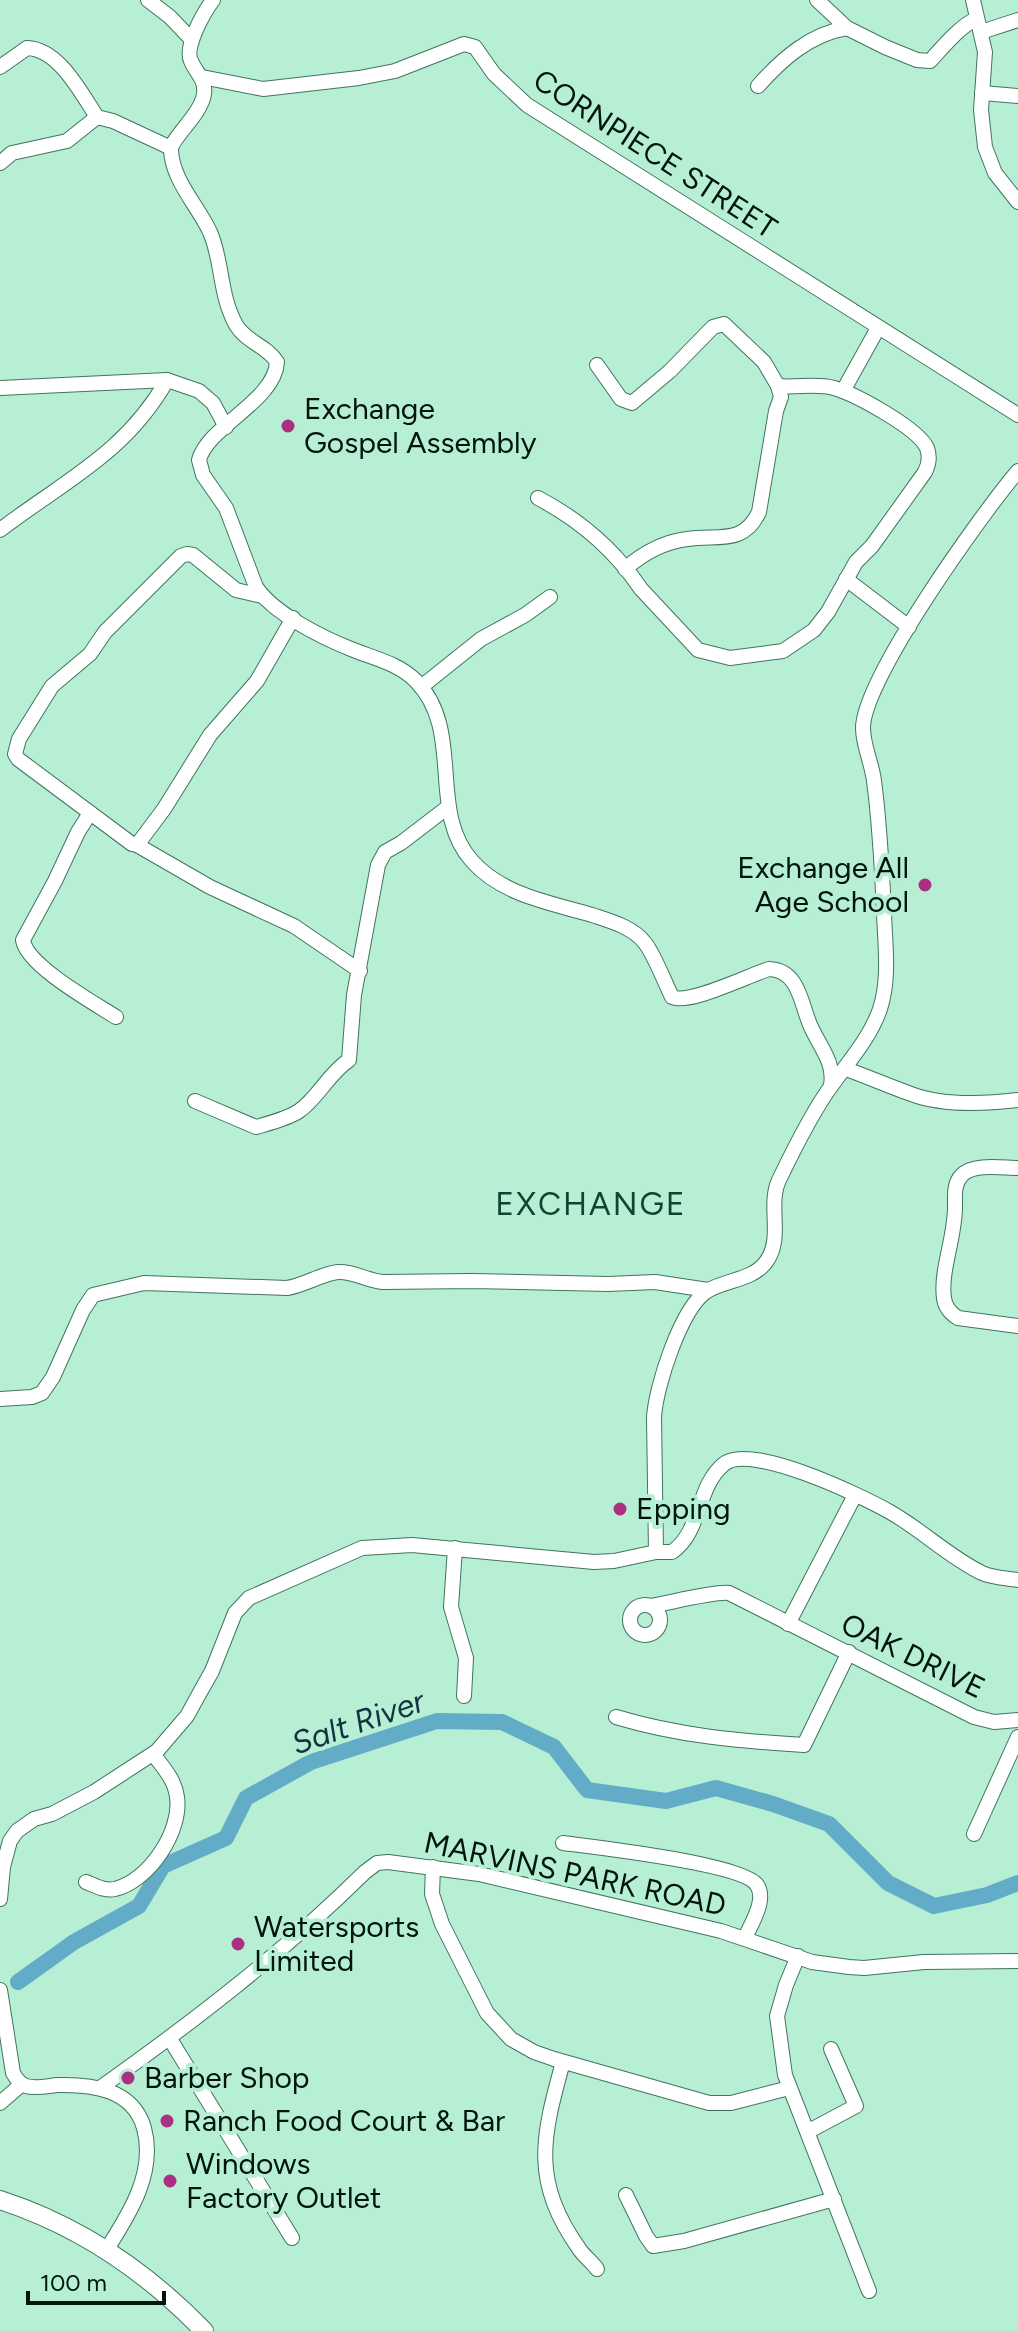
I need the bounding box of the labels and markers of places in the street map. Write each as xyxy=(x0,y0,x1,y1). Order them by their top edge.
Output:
place label: Exchange Gospel Assembly xyxy=(304,390,537,461)
marker: Exchange Gospel Assembly xyxy=(279,417,297,435)
place label: Exchange All Age School xyxy=(737,849,909,920)
marker: Exchange All Age School xyxy=(916,876,934,894)
place label: Epping xyxy=(636,1490,731,1527)
marker: Epping xyxy=(611,1500,629,1518)
place label: Watersports Limited xyxy=(254,1908,419,1979)
marker: Watersports Limited xyxy=(229,1935,247,1953)
place label: Barber Shop xyxy=(144,2059,310,2096)
marker: Barber Shop xyxy=(119,2069,137,2087)
place label: Ranch Food Court & Bar xyxy=(183,2102,505,2139)
marker: Ranch Food Court & Bar xyxy=(158,2112,176,2130)
place label: Windows Factory Outlet xyxy=(186,2145,381,2216)
marker: Windows Factory Outlet xyxy=(161,2172,179,2190)

